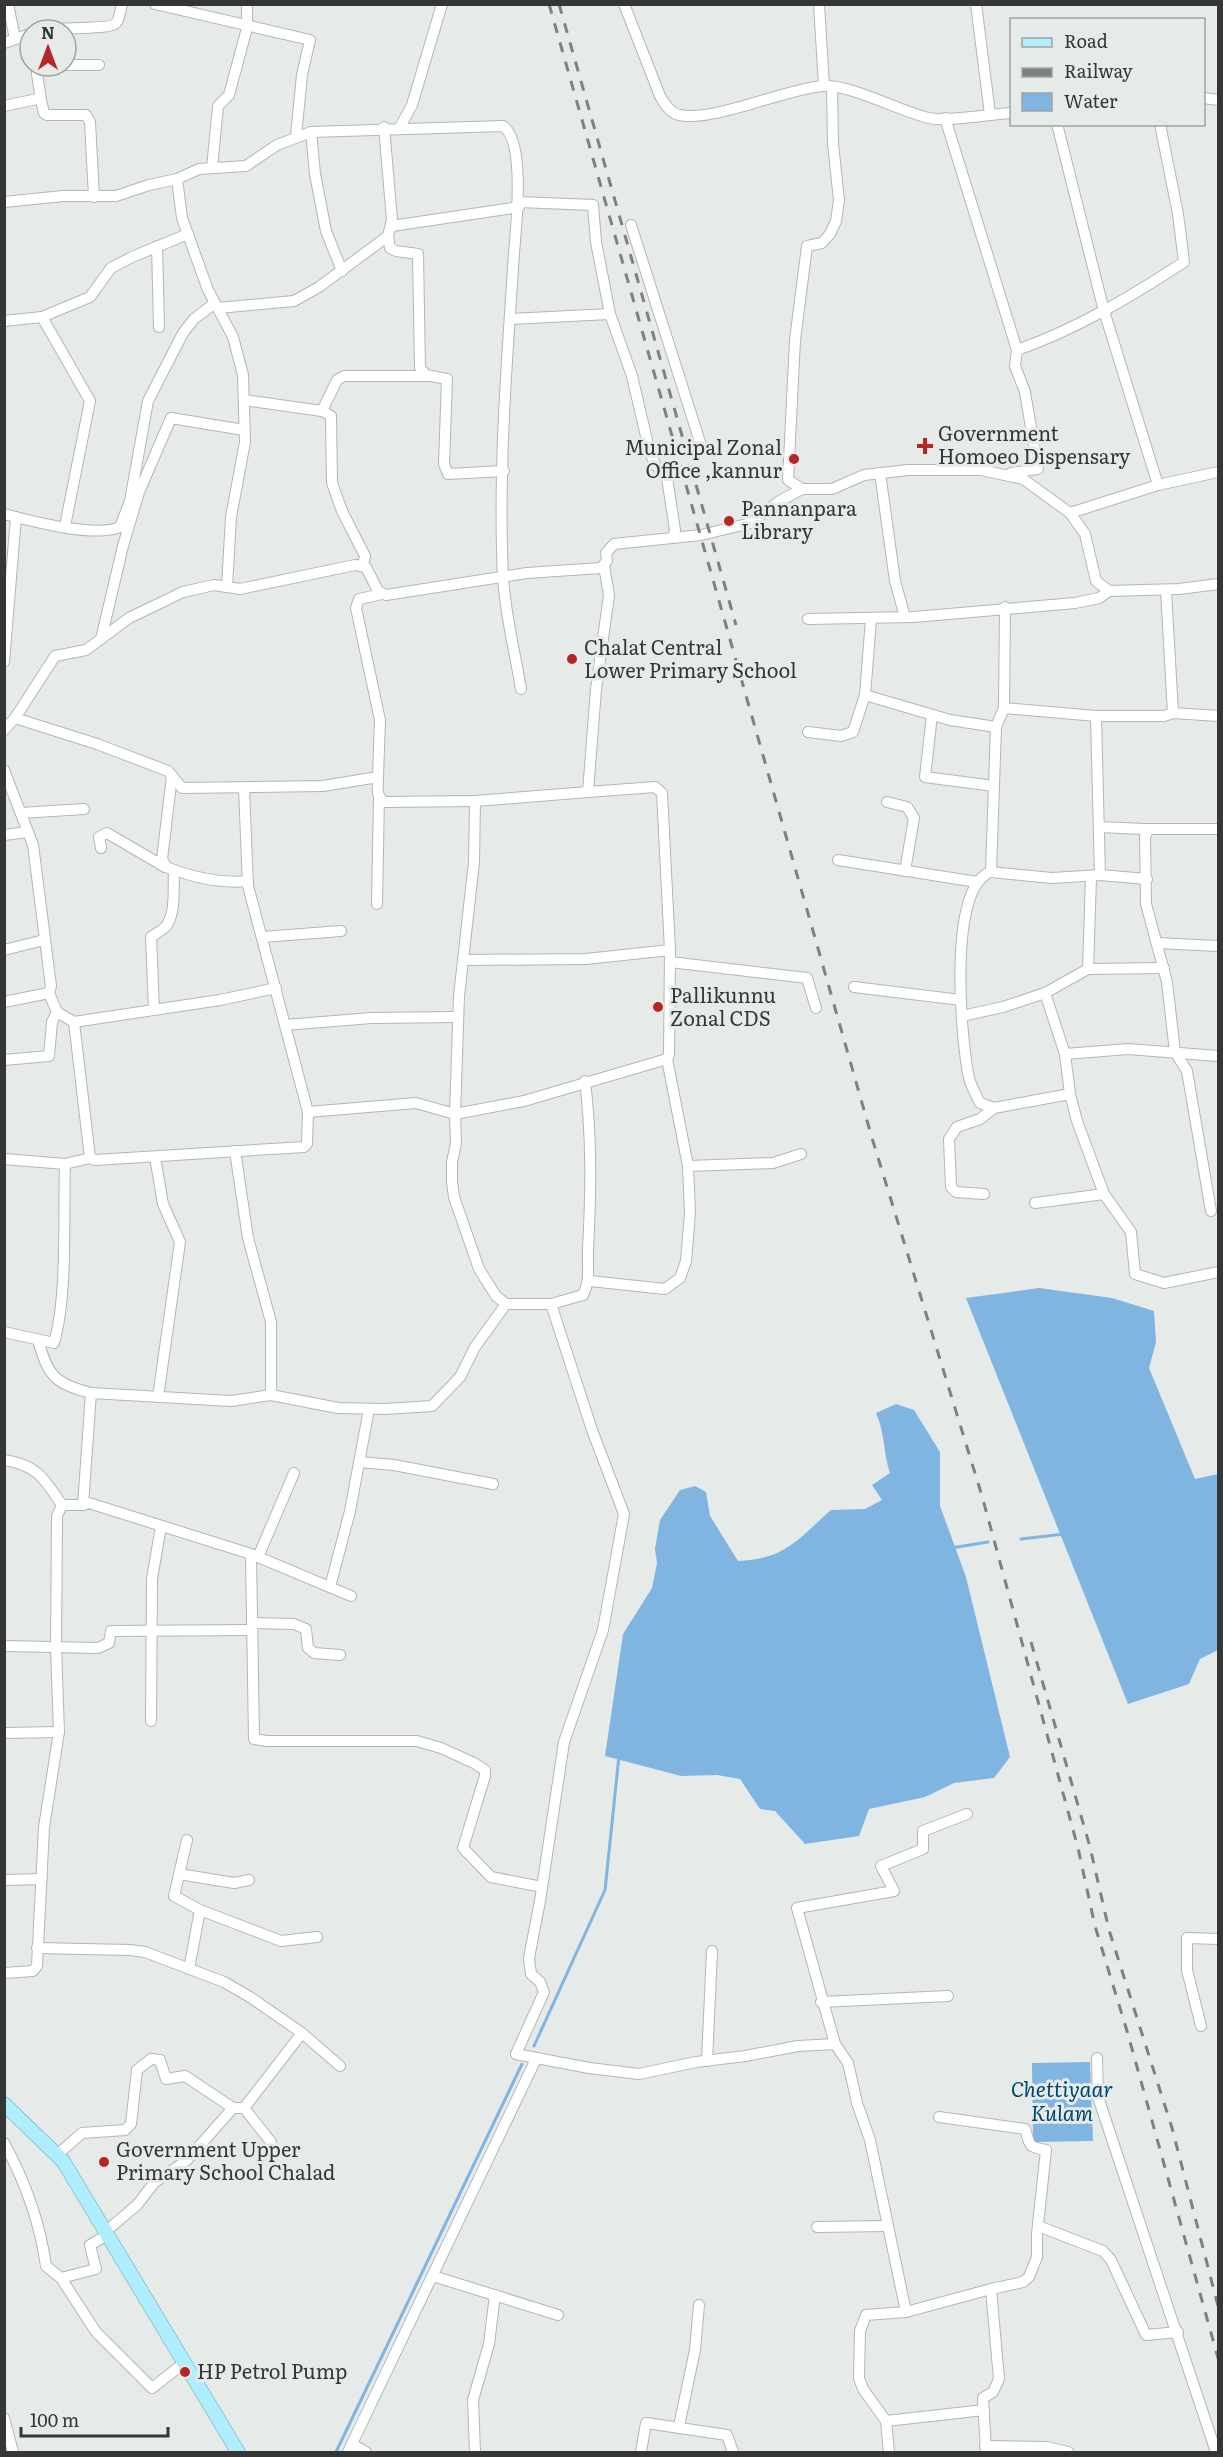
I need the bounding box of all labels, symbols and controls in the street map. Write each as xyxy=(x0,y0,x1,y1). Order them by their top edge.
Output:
north arrow xyxy=(18,18,78,78)
legend xyxy=(1010,18,1205,126)
text: N xyxy=(41,20,55,44)
text: Road xyxy=(1064,27,1108,54)
text: Railway xyxy=(1064,57,1133,84)
text: Water xyxy=(1064,87,1118,114)
place label: Government Homoeo Dispensary xyxy=(938,417,1131,470)
place label: Municipal Zonal Office ,kannur xyxy=(625,431,783,484)
marker: Government Homoeo Dispensary xyxy=(916,437,934,455)
marker: Municipal Zonal Office ,kannur xyxy=(787,452,801,466)
place label: Pannanpara Library xyxy=(741,492,857,545)
marker: Pannanpara Library xyxy=(722,514,736,528)
place label: Chalat Central Lower Primary School xyxy=(584,631,797,684)
marker: Chalat Central Lower Primary School xyxy=(565,652,579,666)
place label: Pallikunnu Zonal CDS xyxy=(670,979,776,1032)
marker: Pallikunnu Zonal CDS xyxy=(651,1000,665,1014)
water label: Chettiyaar Kulam xyxy=(1011,2072,1114,2127)
place label: Government Upper Primary School Chalad xyxy=(116,2133,335,2186)
marker: Government Upper Primary School Chalad xyxy=(97,2155,111,2169)
place label: HP Petrol Pump xyxy=(197,2355,347,2385)
marker: HP Petrol Pump xyxy=(178,2365,192,2379)
scale bar xyxy=(21,2400,168,2438)
text: 100 m xyxy=(30,2406,79,2433)

